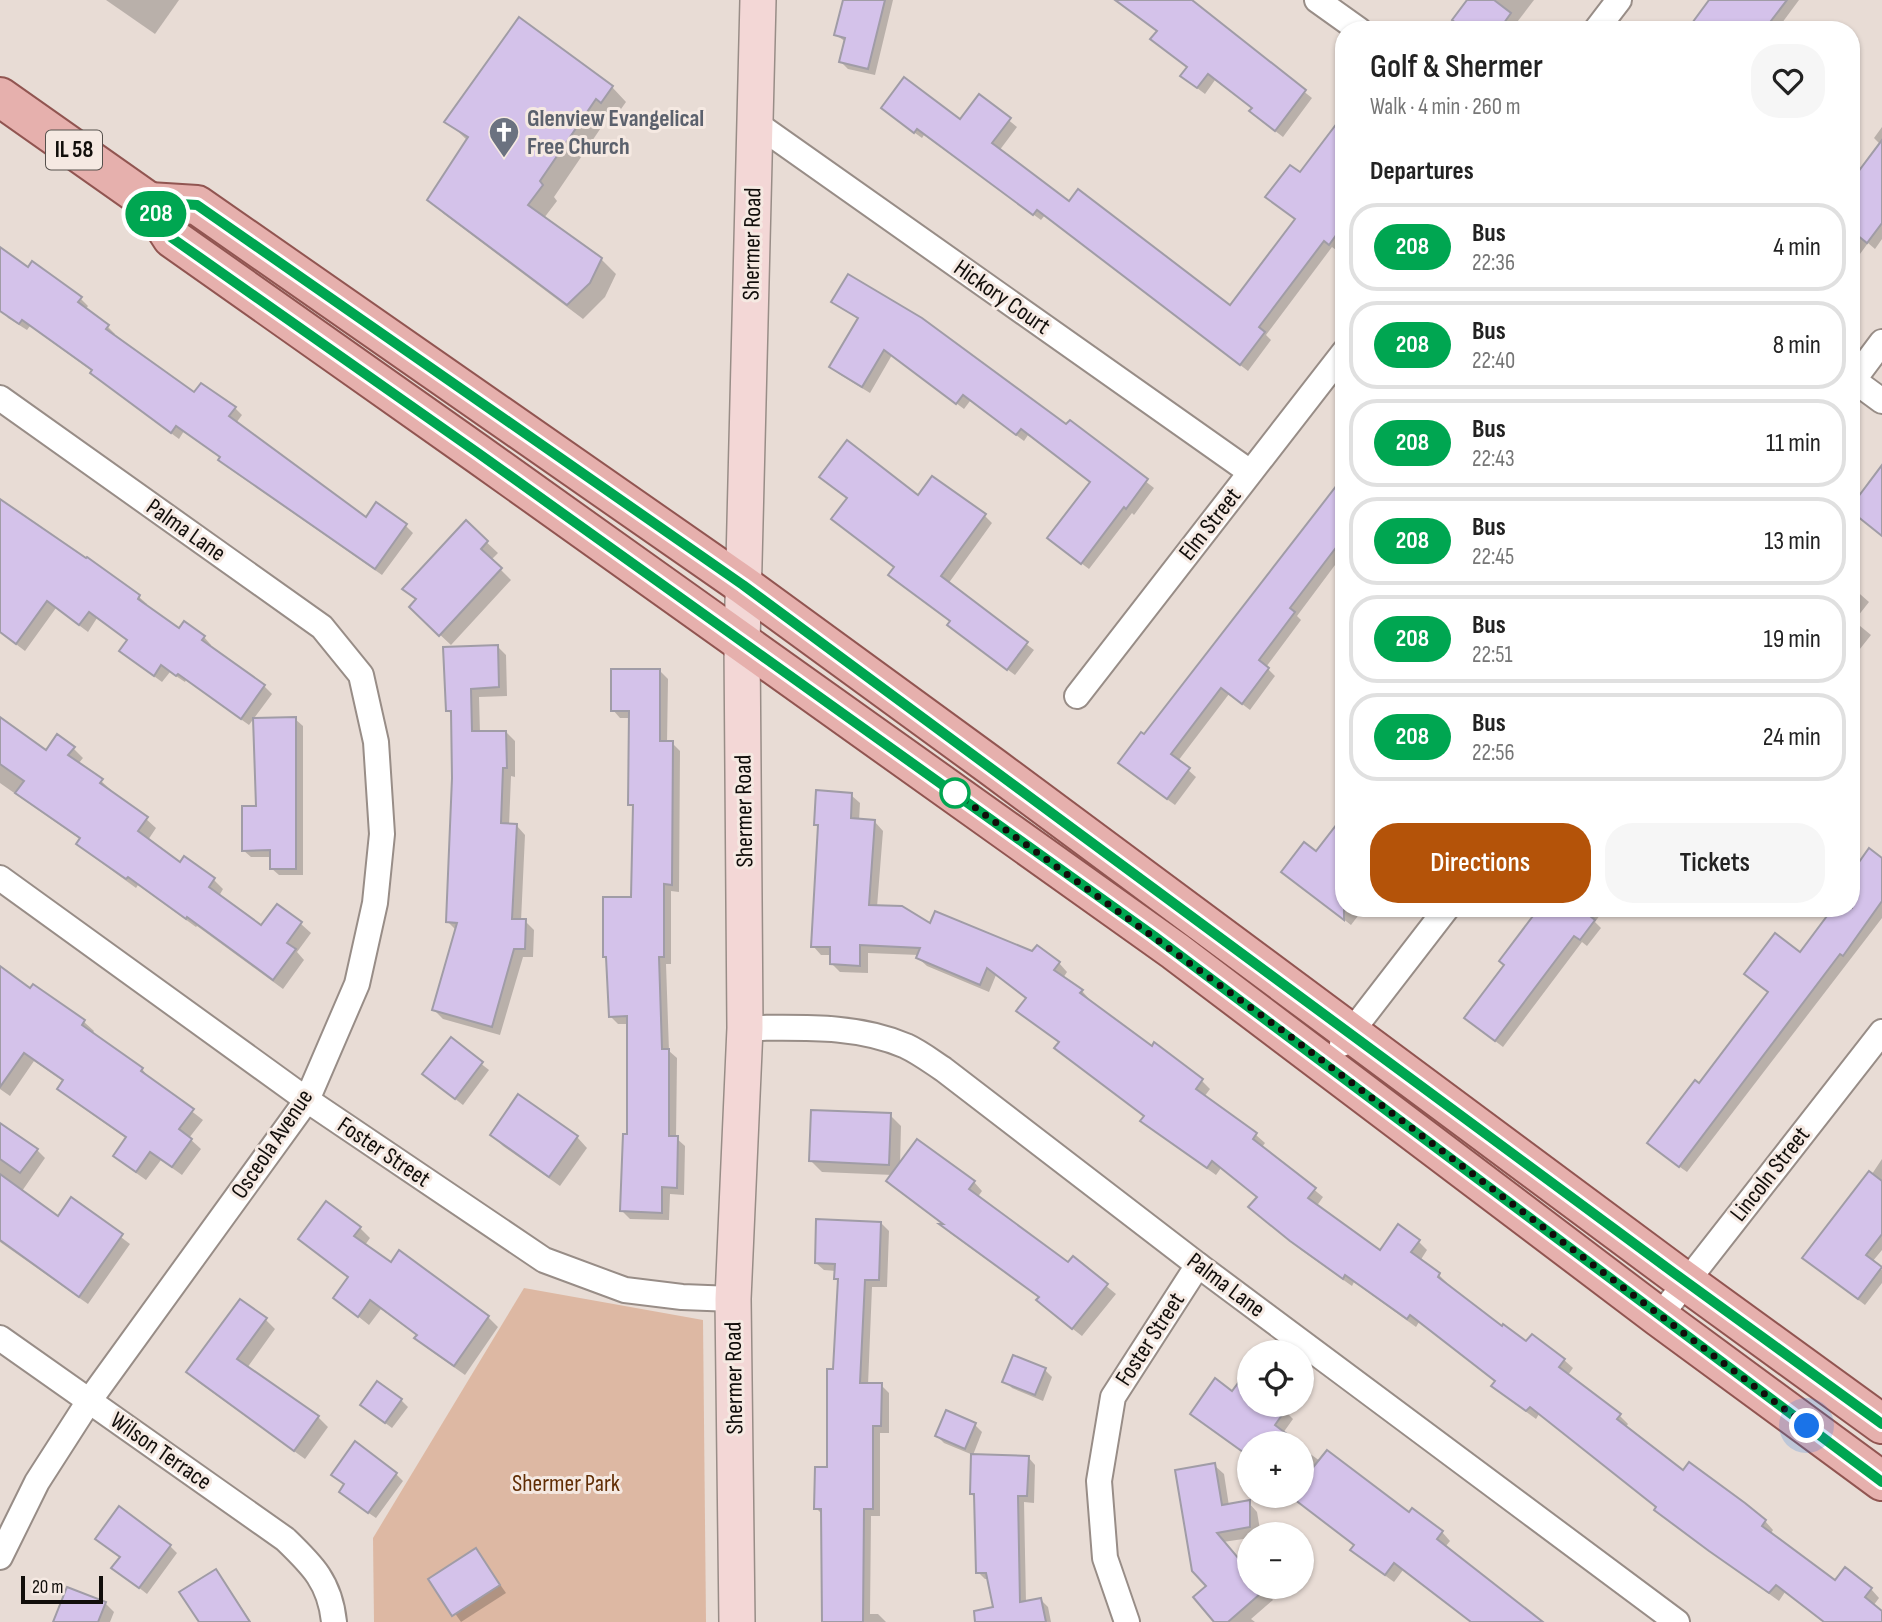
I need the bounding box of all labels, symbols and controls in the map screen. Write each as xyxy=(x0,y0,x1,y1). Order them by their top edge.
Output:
button: heart xyxy=(1751,44,1825,118)
text: Golf & Shermer xyxy=(1370,47,1543,87)
text: Walk · 4 min · 260 m xyxy=(1370,93,1520,121)
place label: Glenview Evangelical Free Church xyxy=(527,104,704,161)
church icon: Glenview Evangelical Free Church xyxy=(487,115,521,159)
road number: IL 58 xyxy=(46,130,102,169)
text: Departures xyxy=(1370,156,1474,187)
street label: Shermer Road xyxy=(737,187,767,301)
line badge: 208 xyxy=(116,191,196,237)
text: 208 xyxy=(139,199,173,228)
text: Bus xyxy=(1472,218,1506,249)
text: 208 xyxy=(1396,232,1429,261)
text: 4 min xyxy=(1773,232,1821,263)
text: 22:36 xyxy=(1472,249,1515,277)
street label: Hickory Court xyxy=(948,253,1056,341)
text: Bus xyxy=(1472,316,1506,347)
text: 208 xyxy=(1396,330,1429,359)
text: 8 min xyxy=(1773,330,1821,361)
text: 22:40 xyxy=(1472,347,1515,375)
text: Bus xyxy=(1472,414,1506,445)
text: 208 xyxy=(1396,428,1429,457)
text: 11 min xyxy=(1766,428,1821,459)
text: 22:43 xyxy=(1472,445,1515,473)
street label: Elm Street xyxy=(1173,482,1247,566)
street label: Palma Lane xyxy=(141,492,231,568)
text: Bus xyxy=(1472,512,1506,543)
text: 208 xyxy=(1396,526,1429,555)
text: 13 min xyxy=(1764,526,1821,557)
text: 22:45 xyxy=(1472,543,1514,571)
text: Bus xyxy=(1472,610,1506,641)
text: 208 xyxy=(1396,624,1429,653)
text: 19 min xyxy=(1764,624,1821,655)
text: 22:51 xyxy=(1472,641,1513,669)
text: Bus xyxy=(1472,708,1506,739)
text: 208 xyxy=(1396,722,1429,751)
text: 24 min xyxy=(1763,722,1821,753)
text: 22:56 xyxy=(1472,739,1515,767)
street label: Shermer Road xyxy=(729,754,759,868)
unlabelled marker xyxy=(940,778,970,808)
button: Directions xyxy=(1370,823,1591,903)
button: Tickets xyxy=(1605,823,1825,903)
street label: Osceola Avenue xyxy=(225,1084,319,1204)
street label: Foster Street xyxy=(332,1110,436,1194)
street label: Lincoln Street xyxy=(1724,1121,1816,1227)
street label: Palma Lane xyxy=(1181,1246,1271,1324)
street label: Foster Street xyxy=(1109,1287,1191,1391)
street label: Shermer Road xyxy=(719,1321,749,1435)
map controls xyxy=(1237,1340,1314,1599)
button: locate xyxy=(1237,1340,1314,1417)
street label: Wilson Terrace xyxy=(105,1406,217,1496)
your location xyxy=(1789,1408,1824,1443)
button: + xyxy=(1237,1431,1314,1508)
park label: Shermer Park xyxy=(512,1469,620,1498)
button: − xyxy=(1237,1522,1314,1599)
scale bar xyxy=(21,1573,103,1605)
text: 20 m xyxy=(32,1576,64,1599)

